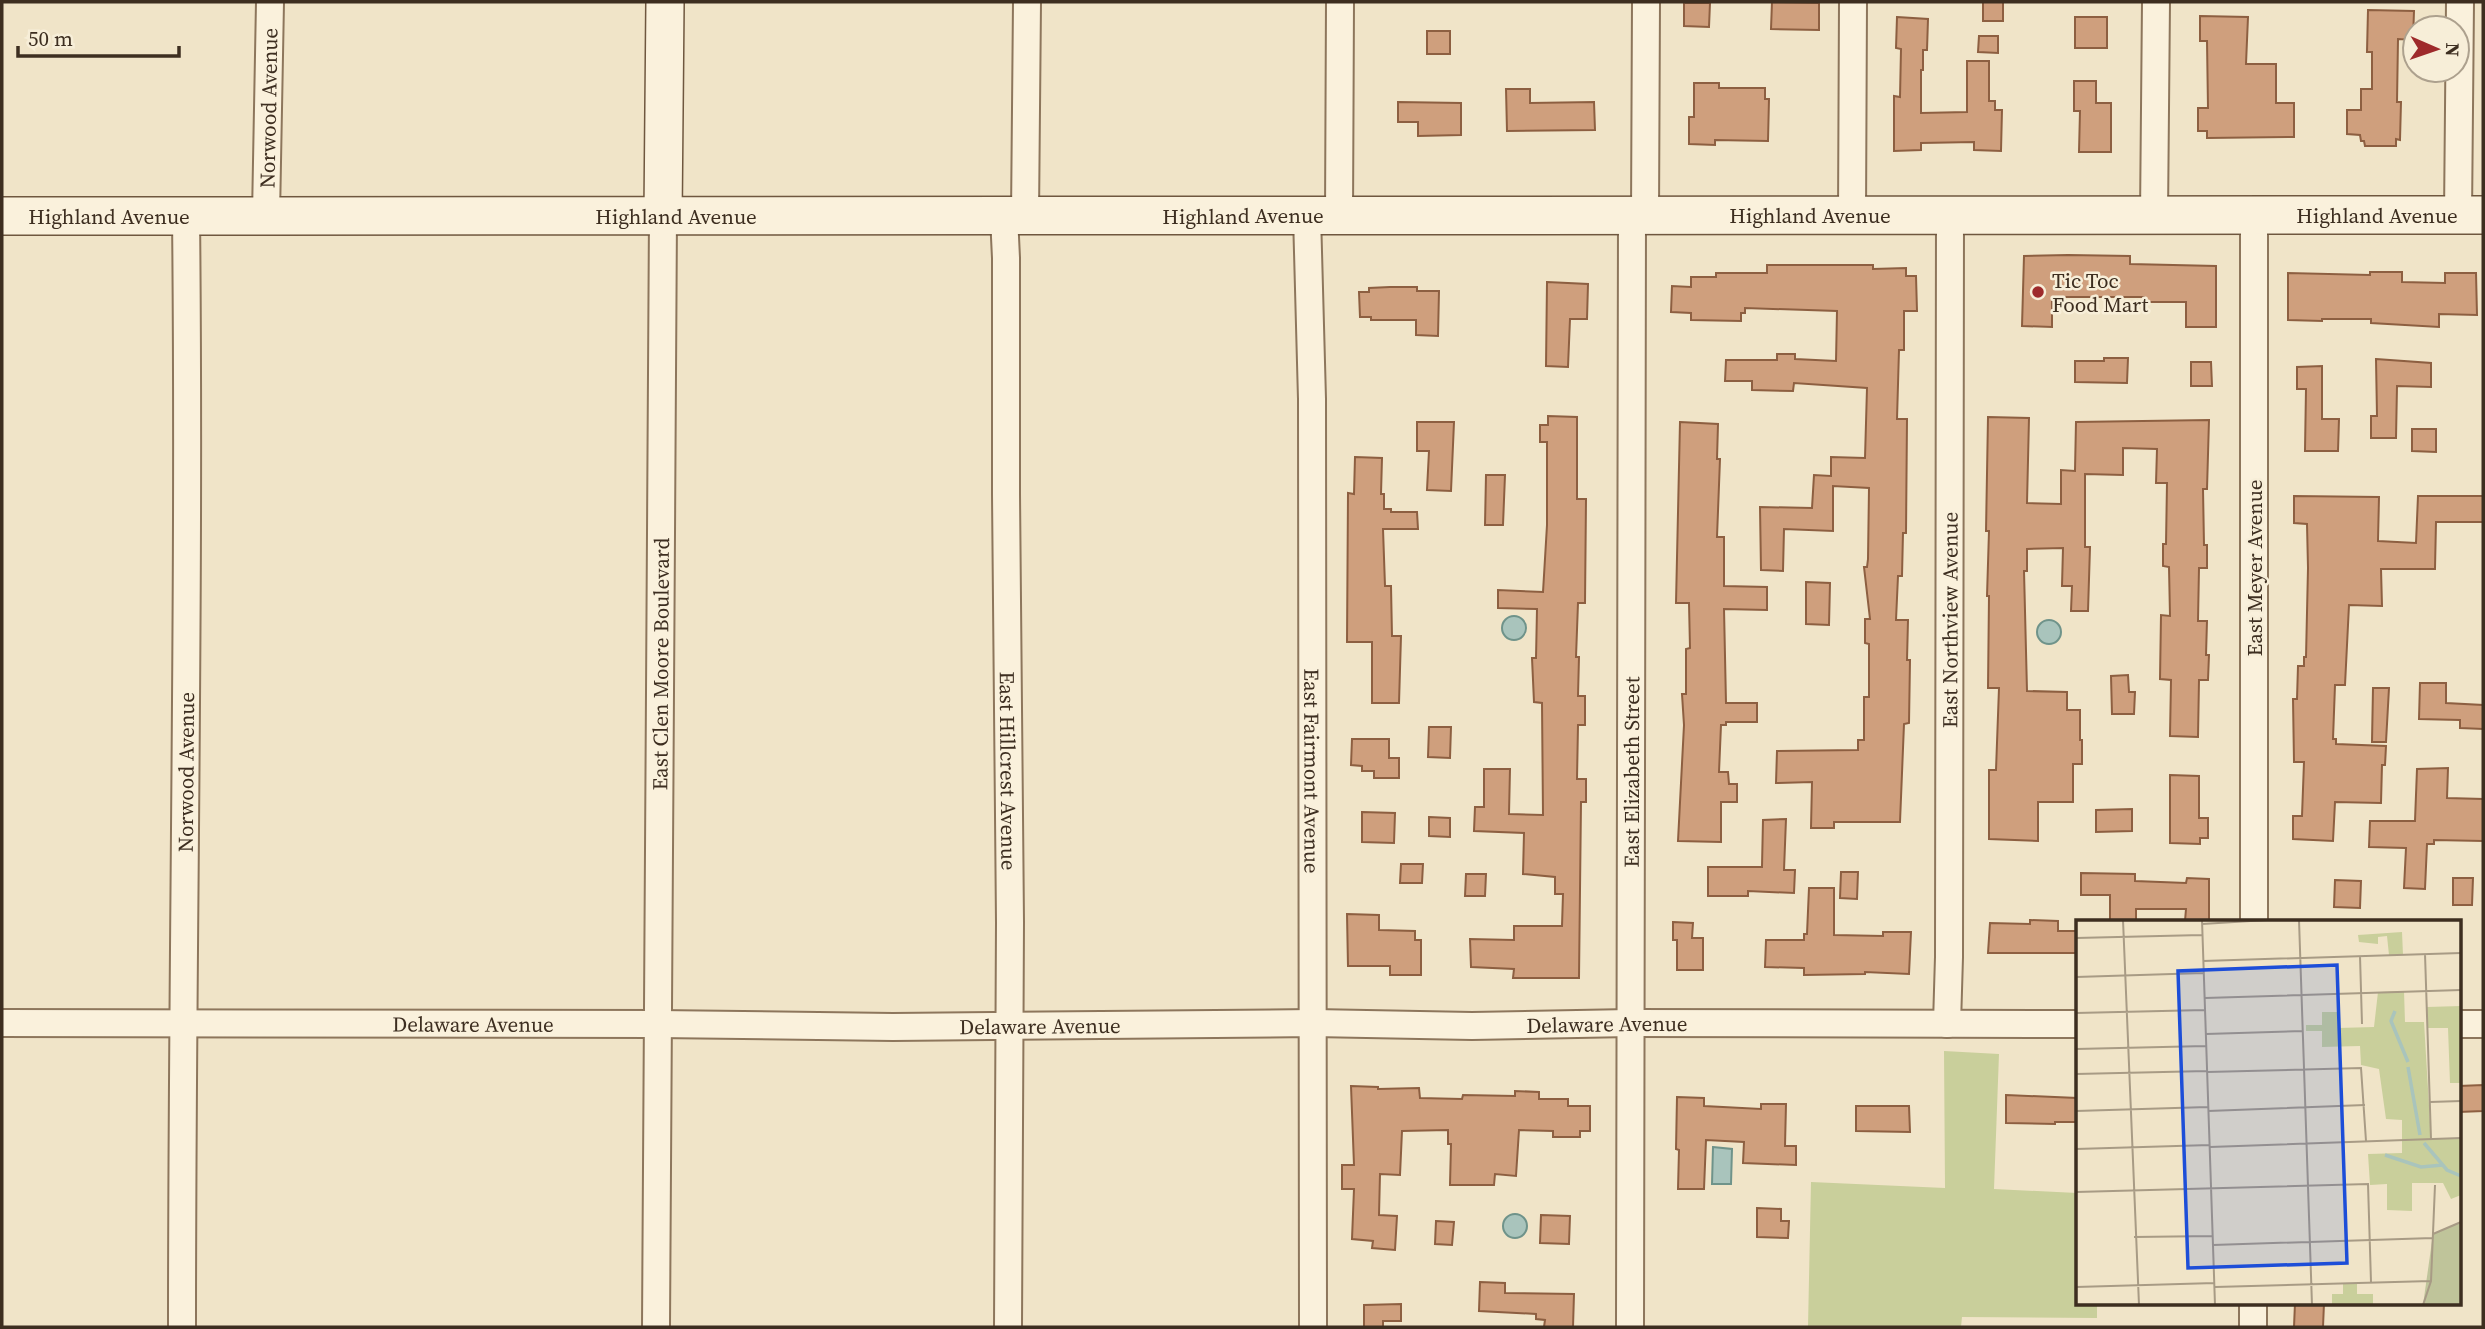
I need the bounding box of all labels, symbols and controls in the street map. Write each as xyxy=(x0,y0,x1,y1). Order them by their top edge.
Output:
scale bar xyxy=(18,14,178,58)
north arrow xyxy=(2401,14,2471,84)
text: 50 m xyxy=(28,24,73,53)
street label: Norwood Avenue xyxy=(252,28,284,188)
text: N xyxy=(2440,42,2466,57)
street label: Highland Avenue xyxy=(28,201,190,230)
street label: Highland Avenue xyxy=(595,201,757,230)
street label: Highland Avenue xyxy=(1162,201,1324,230)
street label: Highland Avenue xyxy=(1729,201,1891,230)
street label: Highland Avenue xyxy=(2296,201,2458,230)
place label: Tic Toc Food Mart xyxy=(2052,266,2149,319)
marker: Tic Toc Food Mart xyxy=(2030,284,2046,300)
street label: East Meyer Avenue xyxy=(2240,480,2269,656)
street label: East Northview Avenue xyxy=(1935,512,1964,728)
street label: East Clen Moore Boulevard xyxy=(645,537,675,791)
street label: East Fairmont Avenue xyxy=(1298,668,1327,874)
street label: East Hillcrest Avenue xyxy=(993,671,1024,871)
street label: East Elizabeth Street xyxy=(1616,676,1646,868)
street label: Norwood Avenue xyxy=(170,692,201,852)
inset map xyxy=(2076,920,2460,1304)
street label: Delaware Avenue xyxy=(1526,1008,1688,1039)
street label: Delaware Avenue xyxy=(392,1009,554,1038)
street label: Delaware Avenue xyxy=(959,1010,1121,1041)

